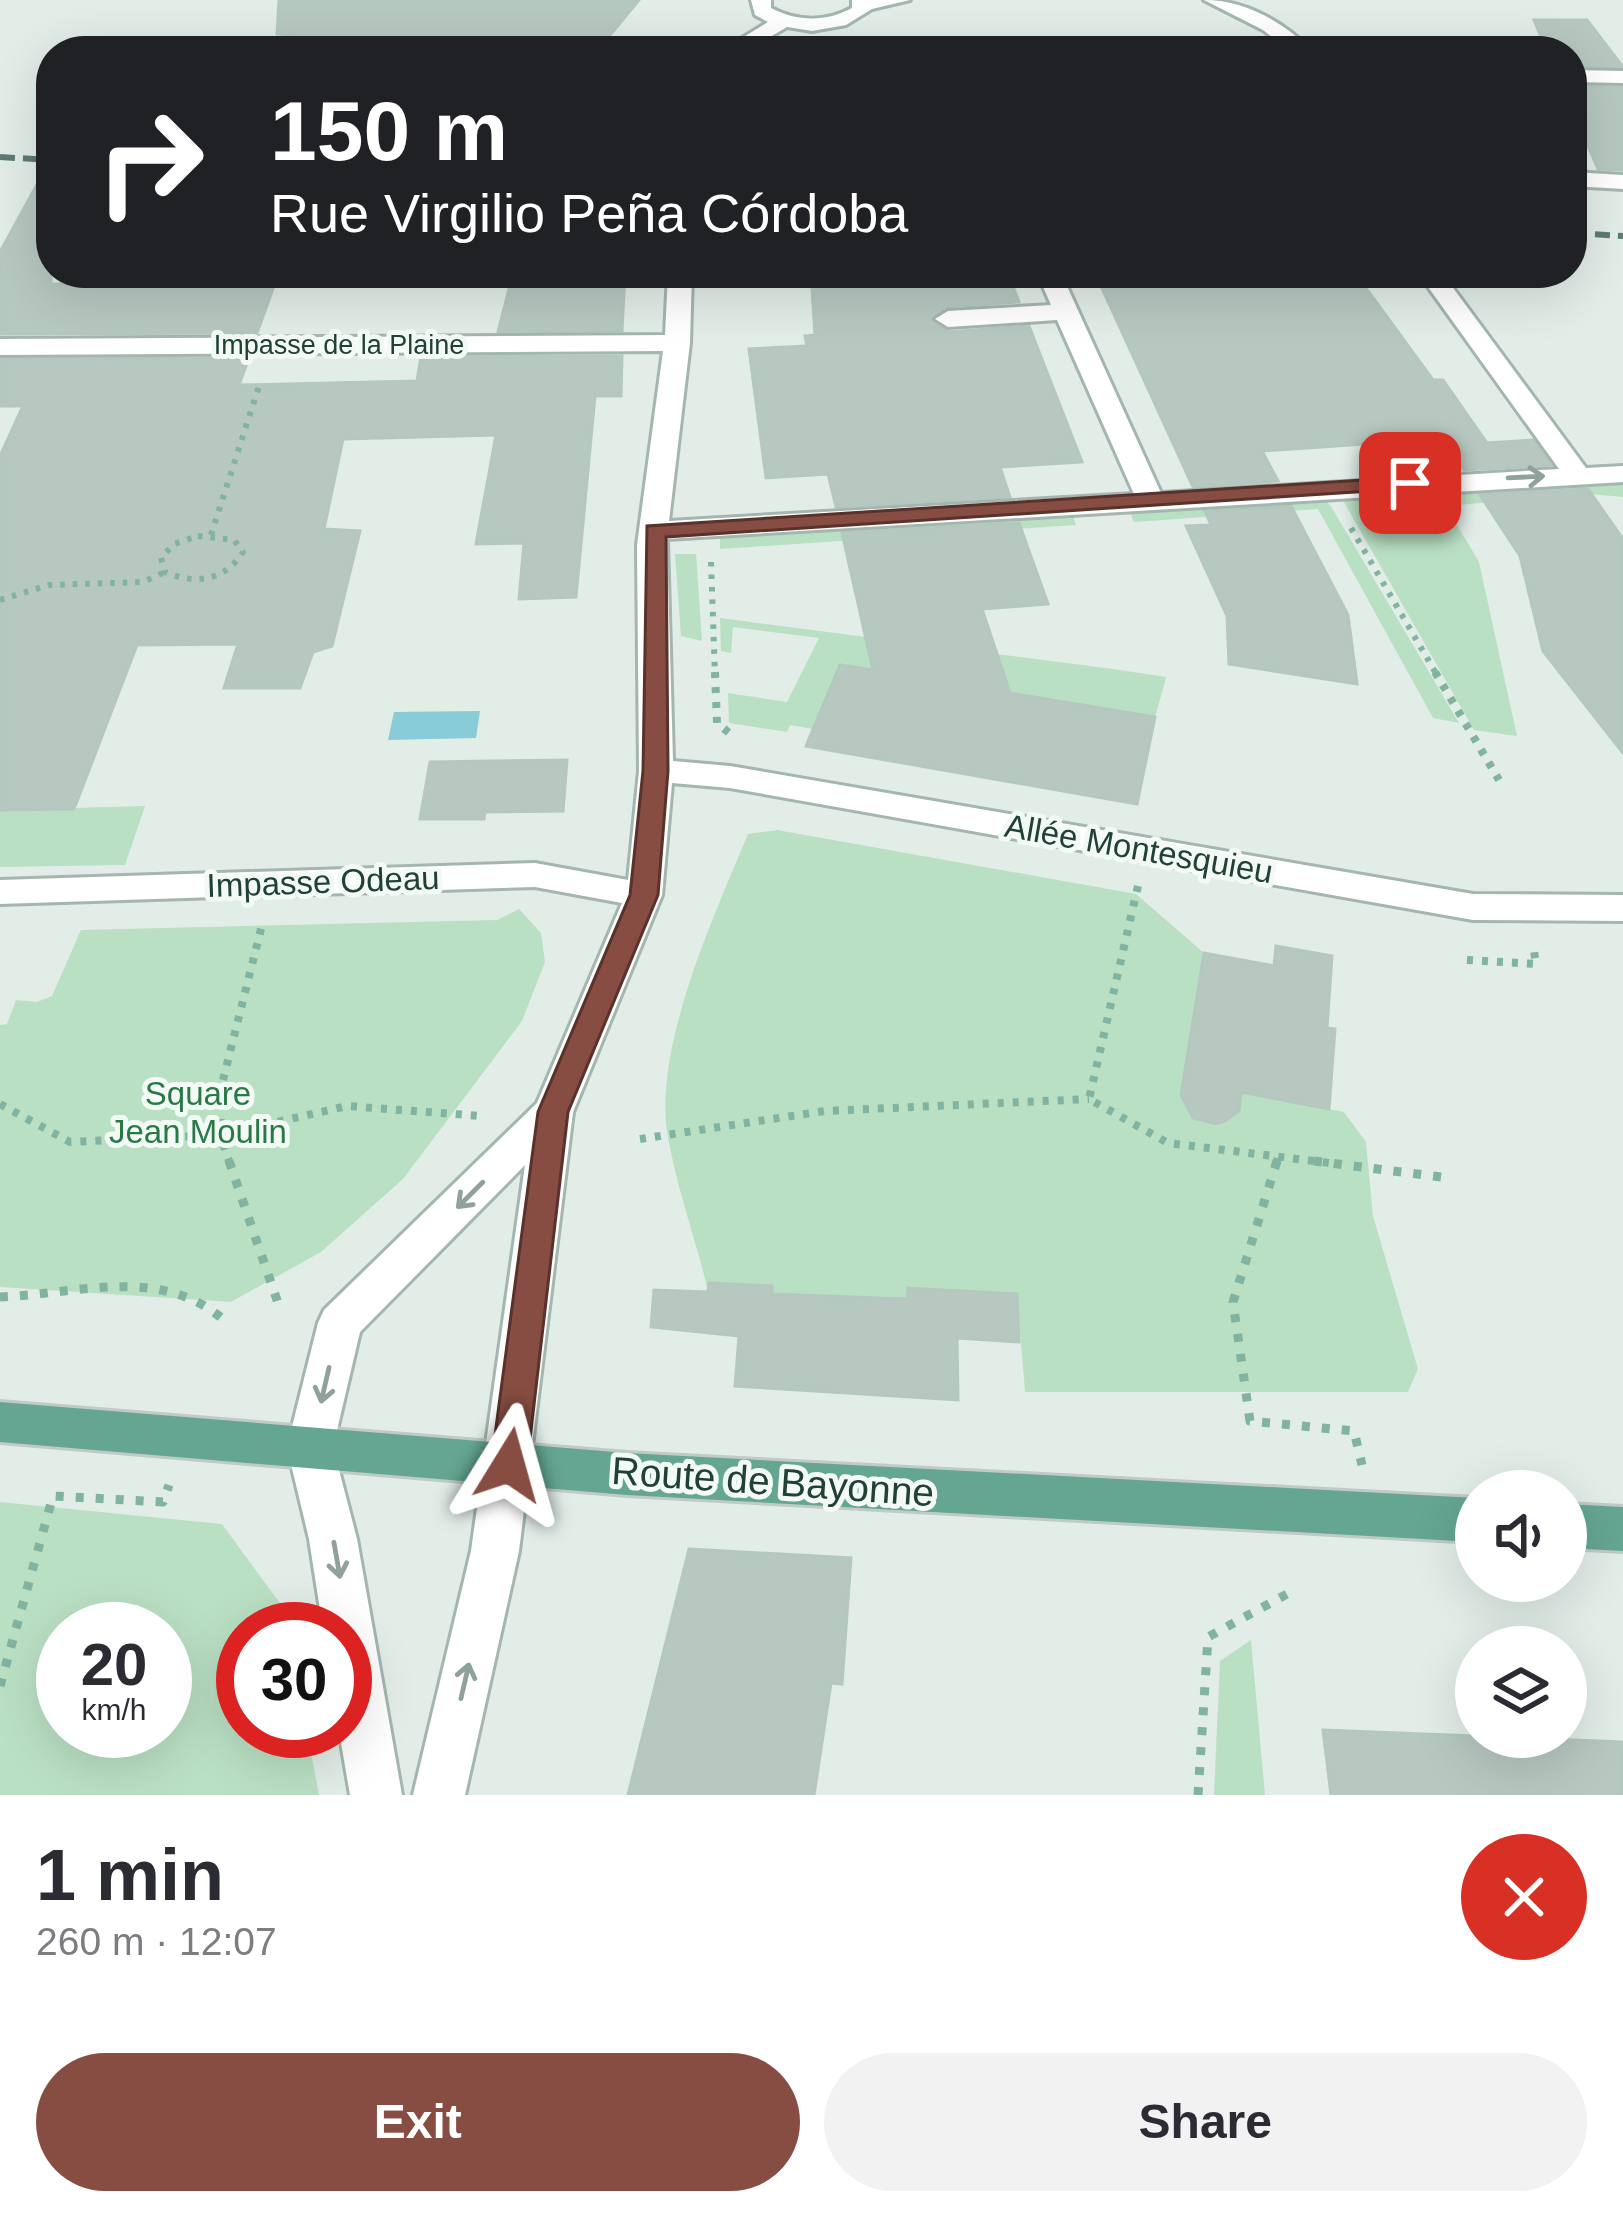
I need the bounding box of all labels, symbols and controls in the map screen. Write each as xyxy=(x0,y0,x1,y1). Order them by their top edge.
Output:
icon: right xyxy=(72,84,228,240)
text: 150 m xyxy=(270,84,508,178)
text: Rue Virgilio Peña Córdoba xyxy=(270,183,908,243)
street label: Impasse de la Plaine xyxy=(214,330,464,360)
pin xyxy=(1359,432,1461,534)
icon: arrive xyxy=(1377,450,1443,516)
one-way arrow xyxy=(1506,465,1545,488)
street label: Allée Montesquieu xyxy=(1002,807,1276,890)
street label: Impasse Odeau xyxy=(206,859,440,904)
park label: Square Jean Moulin xyxy=(109,1075,287,1150)
one-way arrow xyxy=(456,1180,485,1209)
one-way arrow xyxy=(313,1365,335,1403)
position arrow xyxy=(446,1402,572,1528)
street label: Route de Bayonne xyxy=(610,1449,936,1514)
map controls xyxy=(1455,1470,1587,1758)
button: sound xyxy=(1455,1470,1587,1602)
one-way arrow xyxy=(327,1540,350,1579)
speed limit sign: 30 xyxy=(216,1602,372,1758)
button: layers xyxy=(1455,1626,1587,1758)
text: 20 xyxy=(81,1631,147,1698)
one-way arrow xyxy=(455,1663,478,1701)
text: km/h xyxy=(81,1693,147,1726)
button: close xyxy=(1461,1834,1587,1960)
text: 1 min xyxy=(36,1835,224,1915)
text: 260 m · 12:07 xyxy=(36,1920,277,1963)
button: Exit xyxy=(36,2053,800,2191)
button: Share xyxy=(824,2053,1587,2191)

